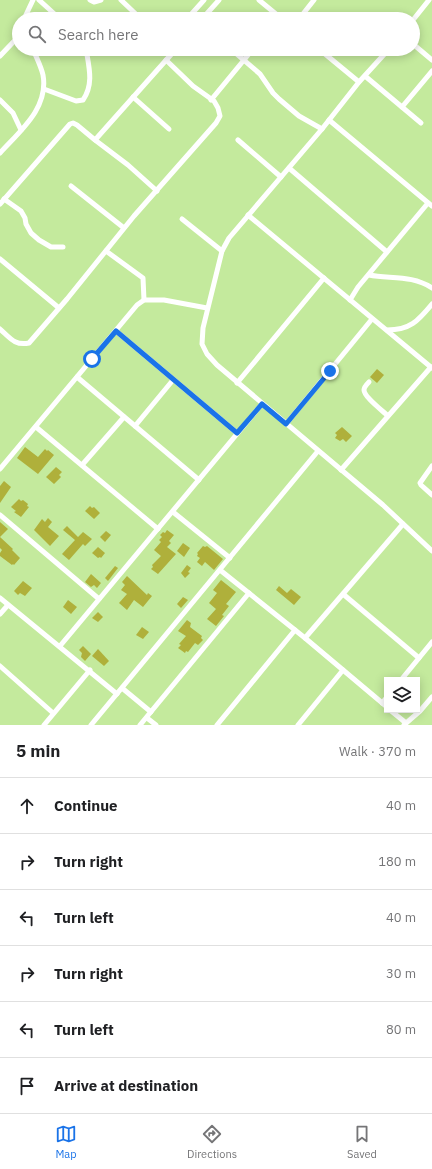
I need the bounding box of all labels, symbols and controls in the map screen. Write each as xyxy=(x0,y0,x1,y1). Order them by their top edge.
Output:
search box xyxy=(12,12,420,56)
icon: search xyxy=(26,23,48,45)
text: Search here xyxy=(58,25,138,44)
route start xyxy=(83,350,101,368)
route end xyxy=(321,362,339,380)
map controls xyxy=(384,677,420,713)
button: layers xyxy=(384,677,420,713)
text: 5 min xyxy=(16,740,60,762)
text: Walk · 370 m xyxy=(339,743,416,760)
icon: ahead xyxy=(16,795,38,817)
text: Continue xyxy=(54,796,118,815)
text: 40 m xyxy=(386,797,416,814)
icon: right xyxy=(16,851,38,873)
text: Turn right xyxy=(54,852,123,871)
text: 180 m xyxy=(378,853,416,870)
icon: left xyxy=(16,907,38,929)
text: Turn left xyxy=(54,908,114,927)
text: 40 m xyxy=(386,909,416,926)
icon: right xyxy=(16,963,38,985)
text: Turn right xyxy=(54,964,123,983)
text: 30 m xyxy=(386,965,416,982)
icon: left xyxy=(16,1019,38,1041)
text: Turn left xyxy=(54,1020,114,1039)
text: 80 m xyxy=(386,1021,416,1038)
icon: arrive xyxy=(16,1075,38,1097)
text: Arrive at destination xyxy=(54,1076,198,1095)
tab: Map xyxy=(55,1123,77,1161)
tab: Directions xyxy=(187,1123,237,1161)
tab: Saved xyxy=(347,1123,377,1161)

